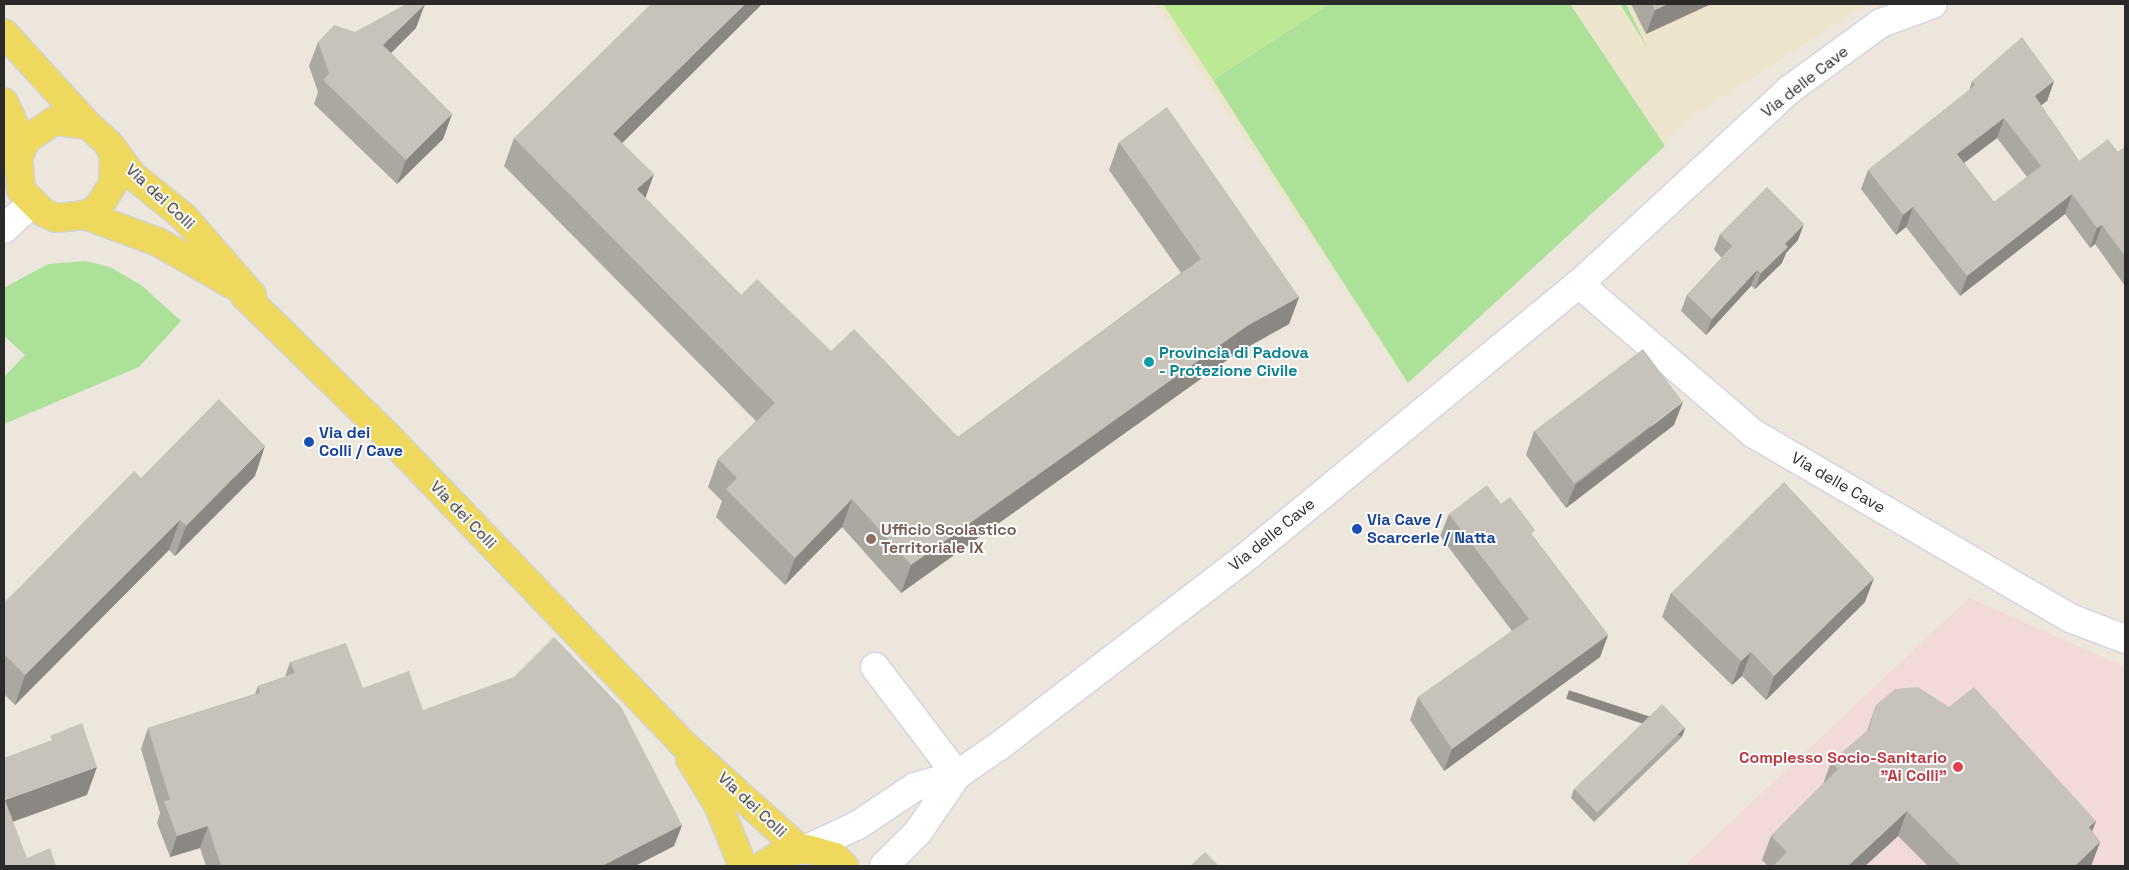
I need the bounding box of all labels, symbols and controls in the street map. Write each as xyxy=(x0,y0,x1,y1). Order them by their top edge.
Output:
street label: Via delle Cave xyxy=(1758,42,1852,122)
street label: Via dei Colli xyxy=(122,160,198,234)
place label: Provincia di Padova - Protezione Civile xyxy=(1159,343,1309,381)
marker: Provincia di Padova - Protezione Civile xyxy=(1143,356,1155,368)
place label: Via dei Colli / Cave xyxy=(319,423,403,461)
marker: Via dei Colli / Cave xyxy=(303,436,315,448)
street label: Via delle Cave xyxy=(1788,448,1888,518)
street label: Via dei Colli xyxy=(426,477,500,553)
street label: Via delle Cave xyxy=(1225,494,1319,576)
place label: Via Cave / Scarcerle / Natta xyxy=(1367,510,1496,548)
place label: Ufficio Scolastico Territoriale IX xyxy=(881,520,1016,558)
marker: Via Cave / Scarcerle / Natta xyxy=(1351,523,1363,535)
marker: Ufficio Scolastico Territoriale IX xyxy=(865,533,877,545)
place label: Complesso Socio-Sanitario "Ai Colli" xyxy=(1739,748,1947,786)
marker: Complesso Socio-Sanitario "Ai Colli" xyxy=(1951,760,1965,774)
street label: Via dei Colli xyxy=(714,768,790,842)

